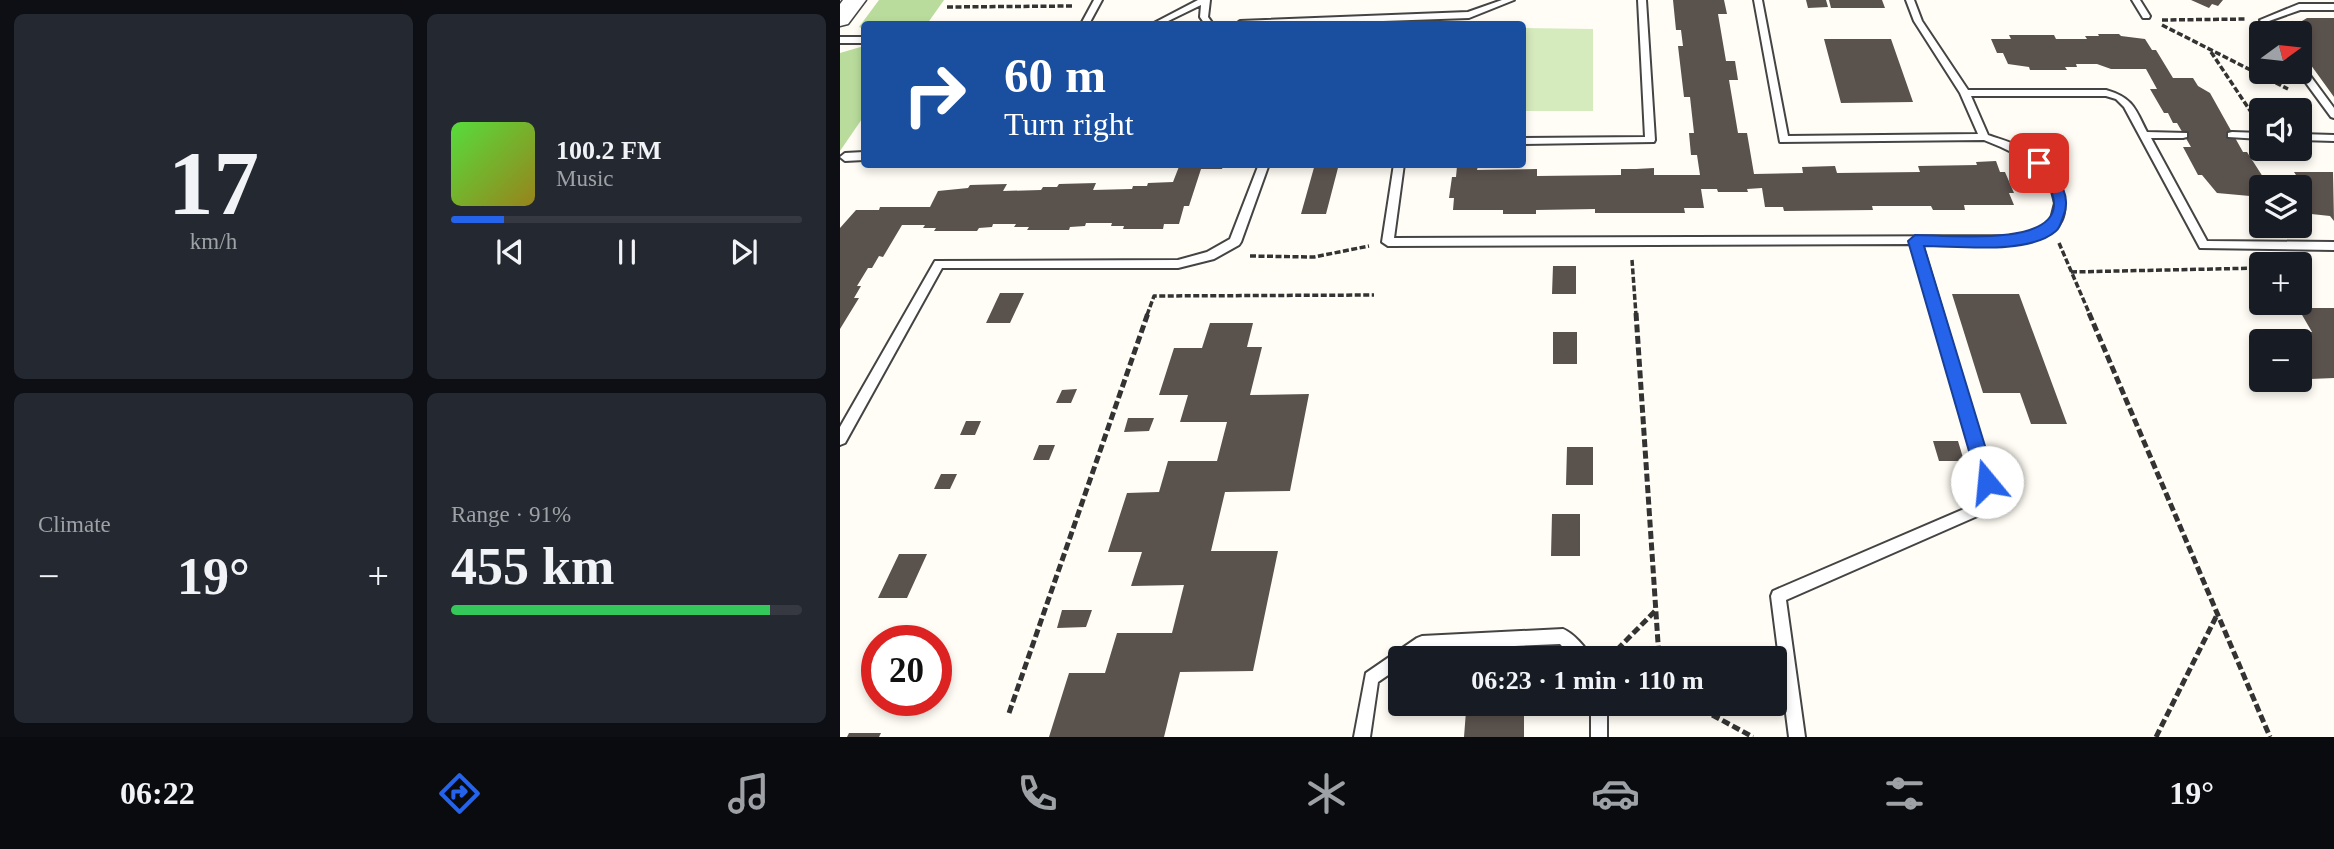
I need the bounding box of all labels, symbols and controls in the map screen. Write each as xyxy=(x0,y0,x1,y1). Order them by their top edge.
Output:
north arrow xyxy=(2249,21,2312,84)
map controls xyxy=(2249,21,2312,392)
text: 60 m xyxy=(1004,48,1106,103)
icon: right xyxy=(889,49,980,140)
button: sound xyxy=(2249,98,2312,161)
text: Turn right xyxy=(1004,106,1134,142)
text: 17 xyxy=(168,133,259,234)
pin xyxy=(2009,133,2069,193)
text: 100.2 FM xyxy=(556,136,661,165)
icon: arrive xyxy=(2020,144,2058,182)
text: Music xyxy=(556,166,614,191)
button: layers xyxy=(2249,175,2312,238)
text: km/h xyxy=(190,229,237,254)
icon: previous xyxy=(491,233,529,271)
icon: pause xyxy=(608,233,646,271)
icon: next xyxy=(725,233,763,271)
button: + xyxy=(2249,252,2312,315)
button: − xyxy=(2249,329,2312,392)
position arrow xyxy=(1950,445,2024,519)
text: Range · 91% xyxy=(451,502,571,527)
text: Climate xyxy=(38,512,111,537)
text: 455 km xyxy=(451,538,614,595)
text: 19° xyxy=(177,548,250,605)
text: − xyxy=(38,555,59,597)
text: + xyxy=(368,555,389,597)
speed limit sign: 20 xyxy=(861,625,952,716)
text: 06:23 · 1 min · 110 m xyxy=(1471,666,1704,695)
icon: directions xyxy=(435,769,484,818)
icon: music xyxy=(724,769,773,818)
icon: phone xyxy=(1013,769,1062,818)
icon: climate xyxy=(1302,769,1351,818)
icon: car xyxy=(1591,769,1640,818)
icon: filters xyxy=(1880,769,1929,818)
text: 06:22 xyxy=(120,775,195,811)
text: 19° xyxy=(2169,775,2214,811)

